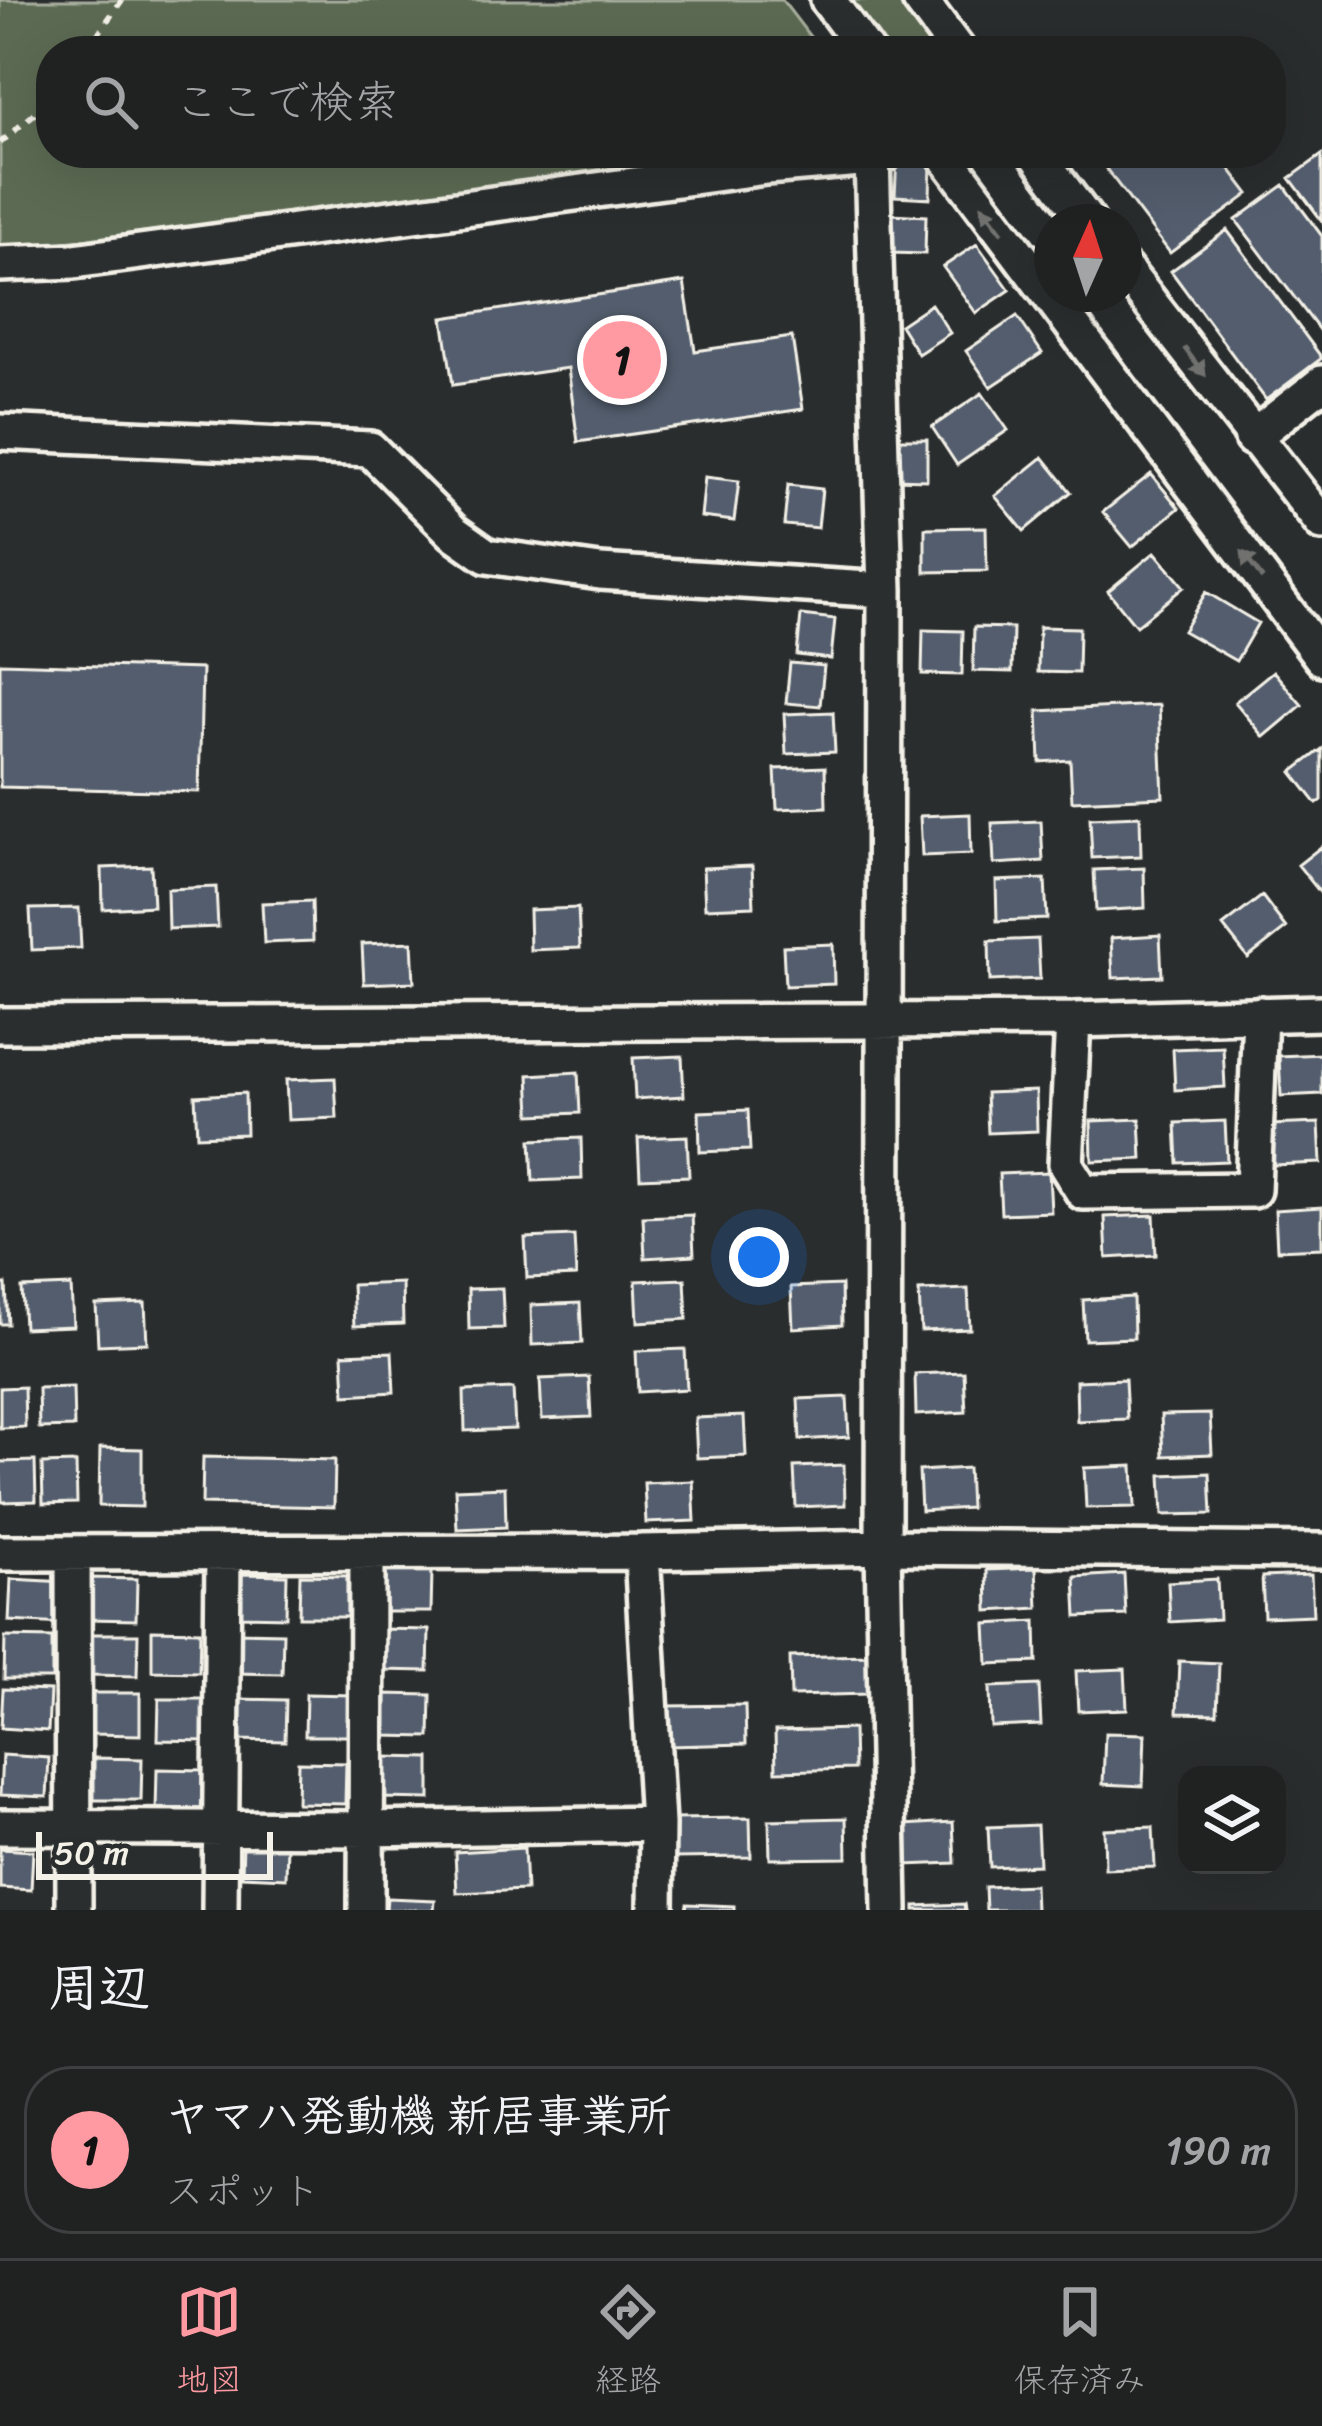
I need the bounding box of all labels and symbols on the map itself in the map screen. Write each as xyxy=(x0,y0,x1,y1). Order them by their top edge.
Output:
one-way arrow xyxy=(981,203,1005,235)
north arrow xyxy=(1034,204,1142,312)
pin: 1 xyxy=(583,315,661,405)
one-way arrow xyxy=(1182,347,1206,378)
one-way arrow xyxy=(1240,549,1264,580)
your location xyxy=(729,1227,789,1287)
scale bar xyxy=(36,1826,273,1879)

